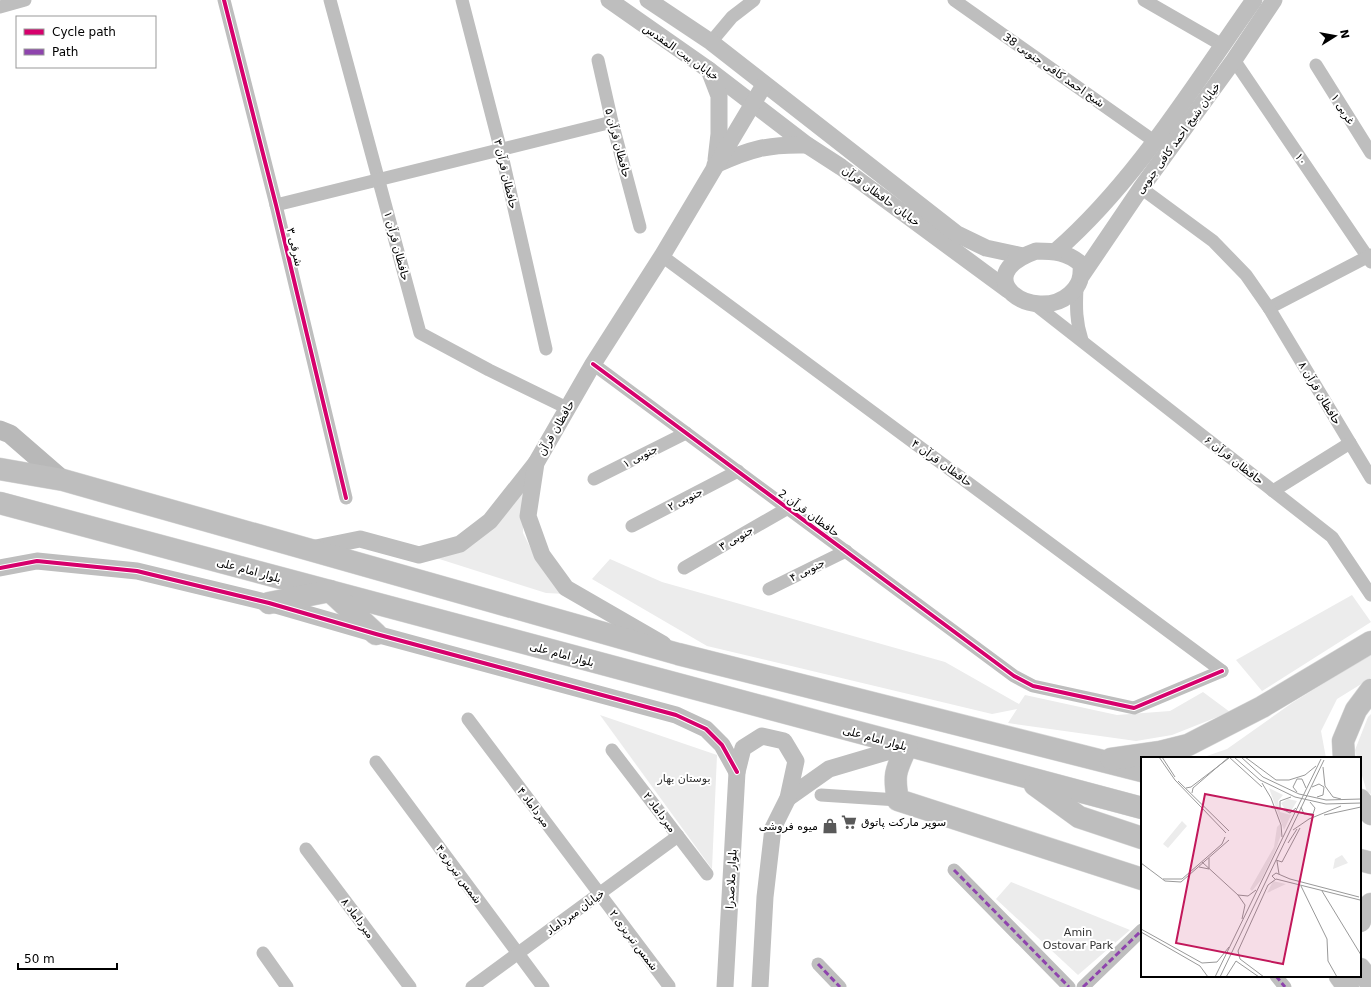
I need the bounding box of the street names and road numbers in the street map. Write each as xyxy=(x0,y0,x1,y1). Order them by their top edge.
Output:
street label: خیابان بیت المقدس xyxy=(640,21,721,83)
street label: شیخ احمد کافی جنوبی 38 xyxy=(1001,30,1107,110)
street label: خیابان شیخ احمد کافی جنوبی xyxy=(1134,80,1223,197)
street label: ۱ غربی xyxy=(1328,92,1357,127)
street label: حافظان قرآن ۵ xyxy=(602,107,634,179)
street label: حافظان قرآن ۳ xyxy=(491,138,521,210)
street label: ۱۰ xyxy=(1292,151,1309,168)
street label: خیابان حافظان قرآن xyxy=(839,163,923,229)
street label: حافظان قرآن ۱ xyxy=(381,210,413,282)
street label: ۳ شرقی xyxy=(284,227,305,268)
street label: حافظان قرآن ۸ xyxy=(1296,359,1344,427)
street label: حافظان قرآن xyxy=(534,398,578,458)
street label: حافظان قرآن ۶ xyxy=(1202,433,1266,487)
street label: حافظان قرآن ۴ xyxy=(909,436,975,490)
street label: جنوبی ۱ xyxy=(621,442,660,471)
street label: جنوبی ۲ xyxy=(666,485,705,514)
street label: حافظان قرآن 2 xyxy=(776,486,842,540)
street label: جنوبی ۳ xyxy=(717,523,756,553)
street label: بلوار امام علی xyxy=(215,556,283,585)
street label: جنوبی ۴ xyxy=(788,556,827,585)
street label: بلوار امام علی xyxy=(528,640,596,669)
street label: بلوار امام علی xyxy=(841,724,909,753)
street label: میرداماد ۴ xyxy=(514,785,553,830)
street label: میرداماد ۲ xyxy=(640,790,679,835)
street label: شمس تیریزی۴ xyxy=(433,842,484,906)
street label: بلوار ملاصدرا xyxy=(723,849,740,909)
street label: خیابان میرداماد xyxy=(544,887,607,938)
street label: میرداماد ۸ xyxy=(338,896,377,941)
street label: شمس تبریزی ۲ xyxy=(607,907,661,973)

